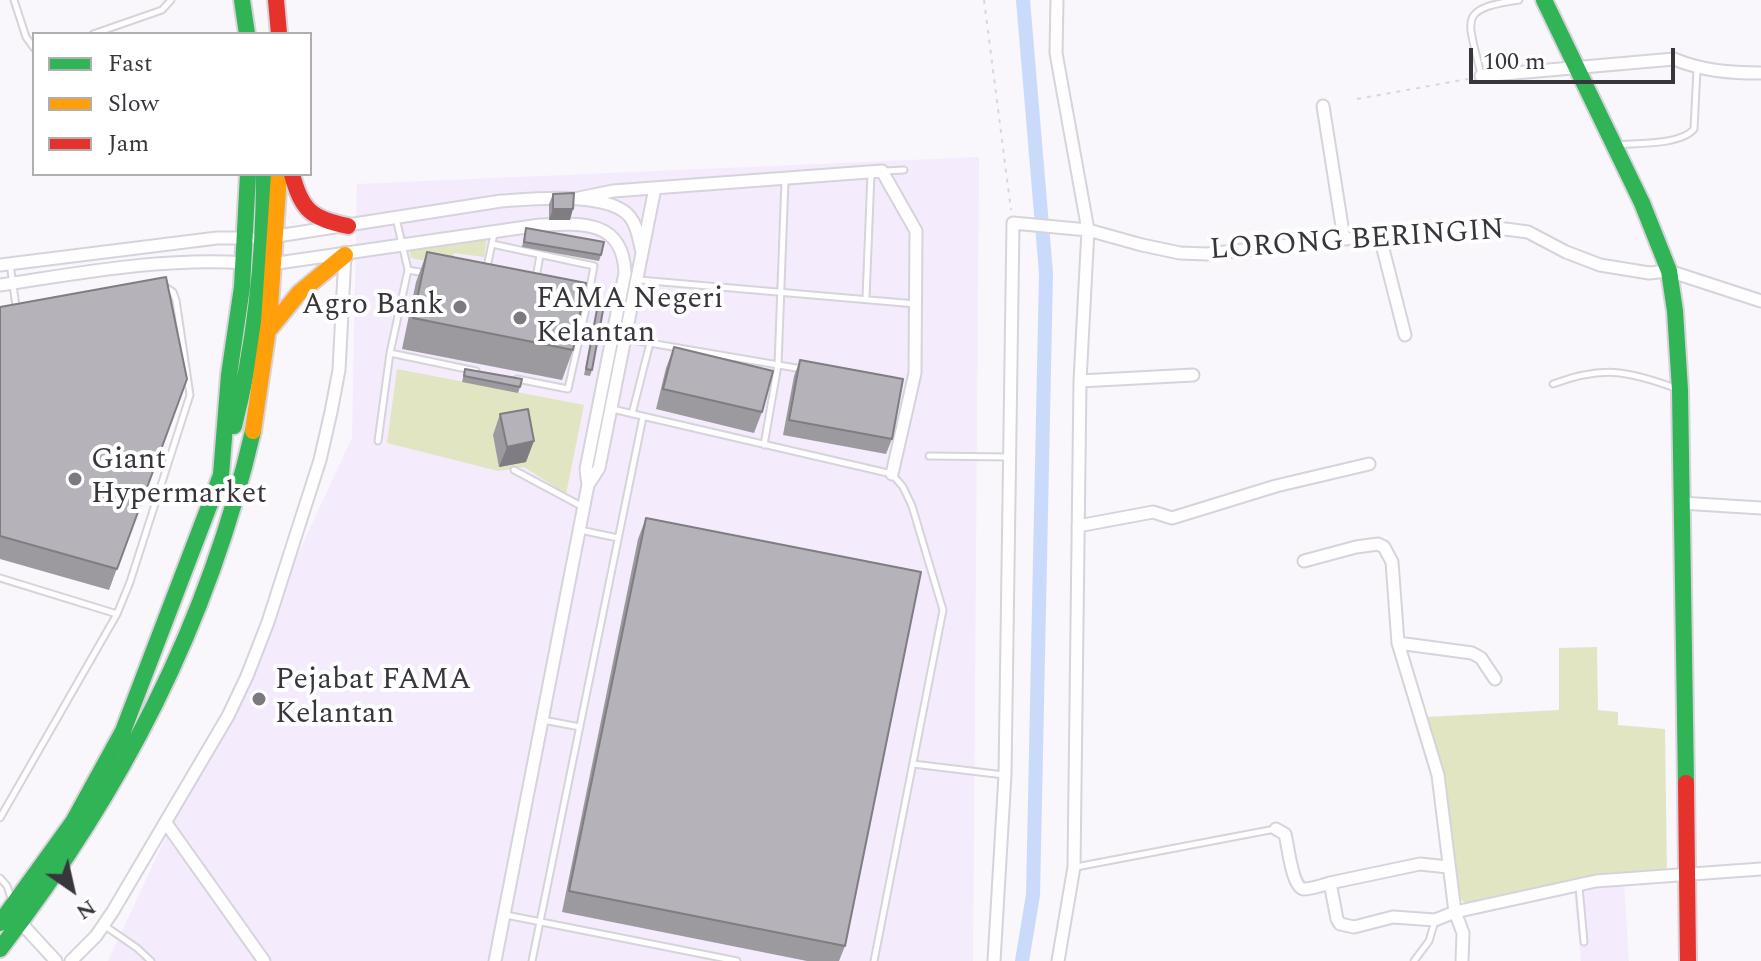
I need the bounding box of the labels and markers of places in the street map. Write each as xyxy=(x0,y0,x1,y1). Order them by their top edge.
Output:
place label: FAMA Negeri Kelantan xyxy=(536,283,723,354)
place label: Agro Bank xyxy=(302,289,444,325)
marker: Agro Bank xyxy=(451,298,469,316)
marker: FAMA Negeri Kelantan xyxy=(511,309,529,327)
place label: Giant Hypermarket xyxy=(91,444,267,514)
marker: Giant Hypermarket xyxy=(66,470,84,488)
place label: Pejabat FAMA Kelantan xyxy=(275,664,471,734)
marker: Pejabat FAMA Kelantan xyxy=(250,690,268,708)

